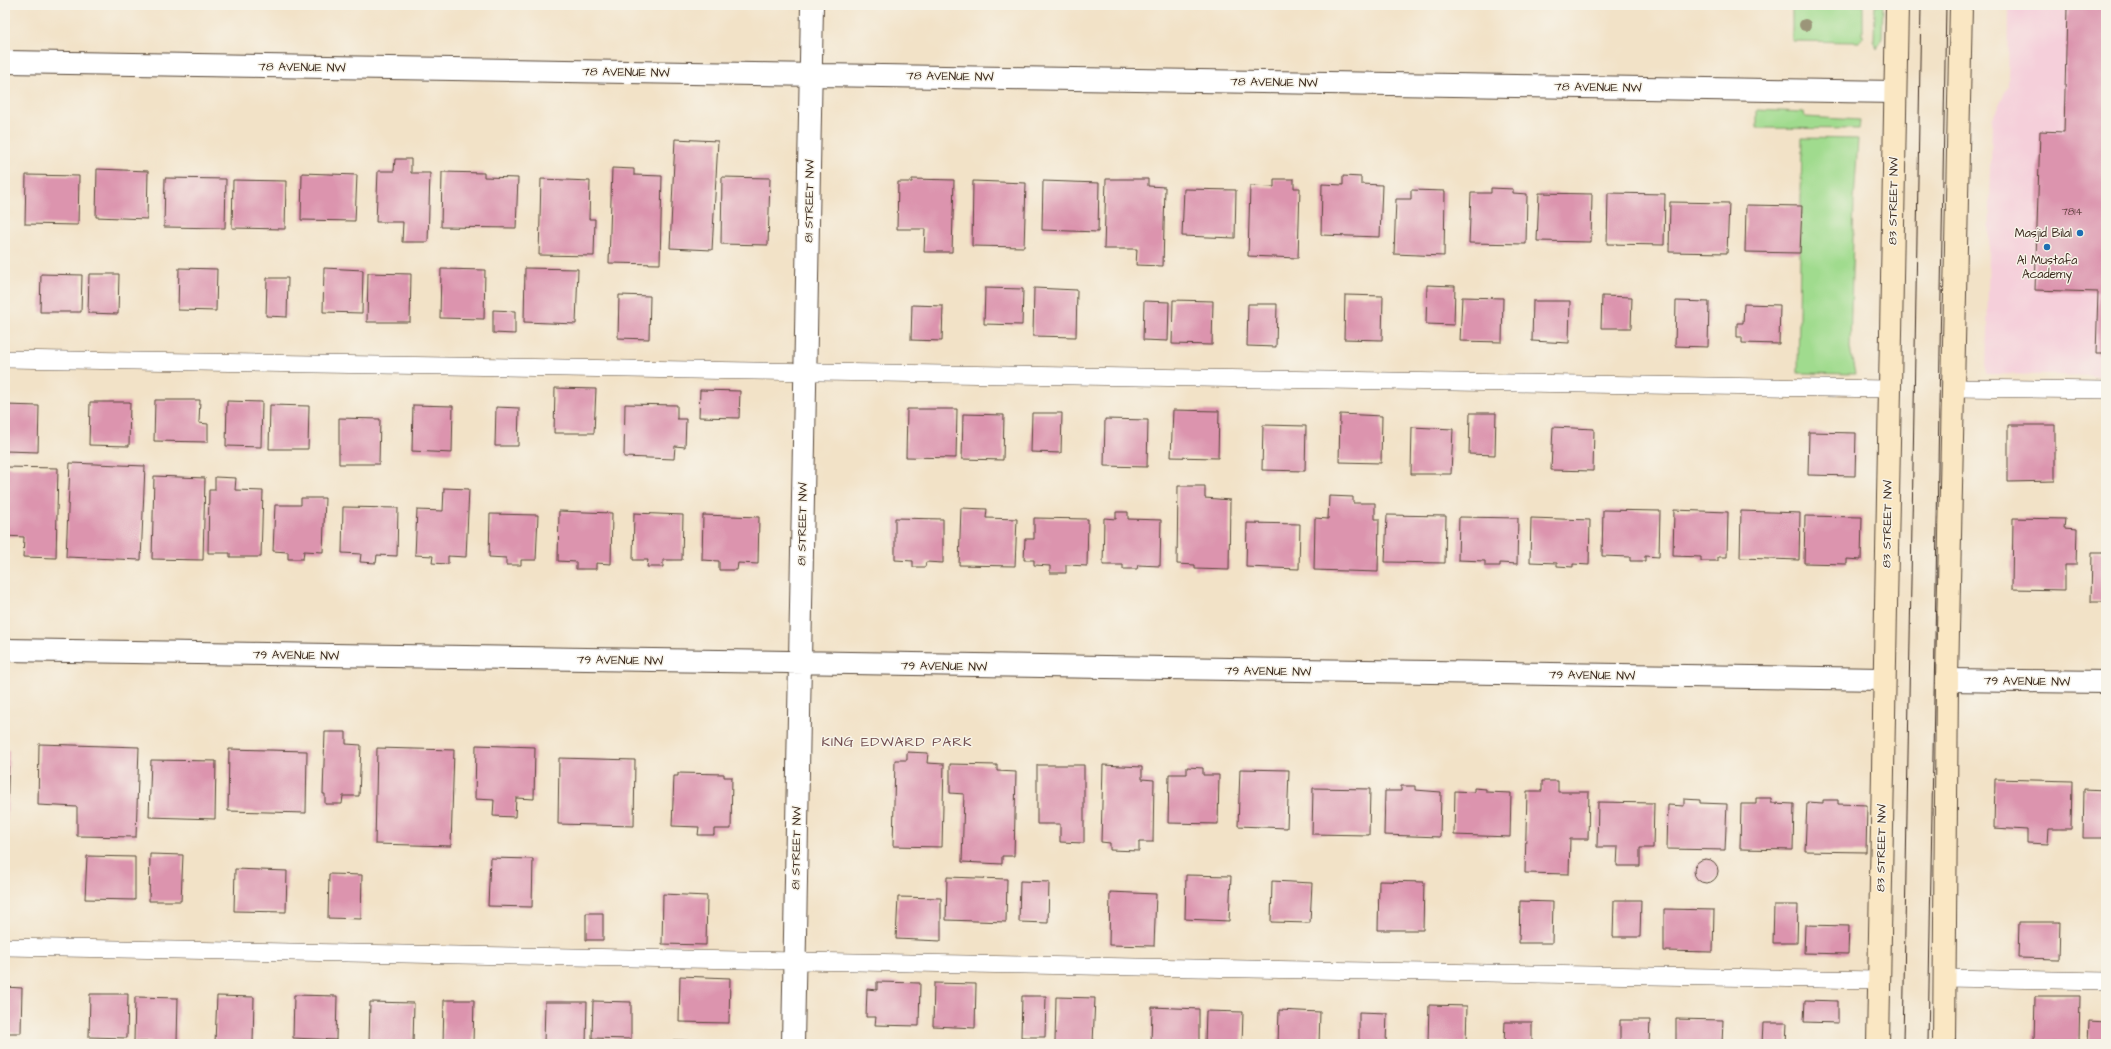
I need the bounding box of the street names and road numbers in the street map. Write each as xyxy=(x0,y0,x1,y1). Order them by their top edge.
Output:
street label: 78 AVENUE NW xyxy=(258,58,346,77)
street label: 78 AVENUE NW xyxy=(582,63,670,82)
street label: 78 AVENUE NW xyxy=(906,67,994,86)
street label: 78 AVENUE NW xyxy=(1230,73,1318,92)
street label: 78 AVENUE NW xyxy=(1554,78,1642,97)
street label: 83 STREET NW xyxy=(1884,156,1903,245)
street label: 81 STREET NW xyxy=(800,159,819,243)
street label: 83 STREET NW xyxy=(1878,479,1897,568)
street label: 81 STREET NW xyxy=(793,482,812,566)
street label: 79 AVENUE NW xyxy=(253,646,340,665)
street label: 79 AVENUE NW xyxy=(577,651,664,670)
street label: 79 AVENUE NW xyxy=(901,657,988,676)
street label: 79 AVENUE NW xyxy=(1225,662,1312,681)
street label: 79 AVENUE NW xyxy=(1549,666,1636,685)
street label: 79 AVENUE NW xyxy=(1984,672,2071,691)
street label: 83 STREET NW xyxy=(1872,803,1891,892)
street label: 81 STREET NW xyxy=(787,806,806,890)

